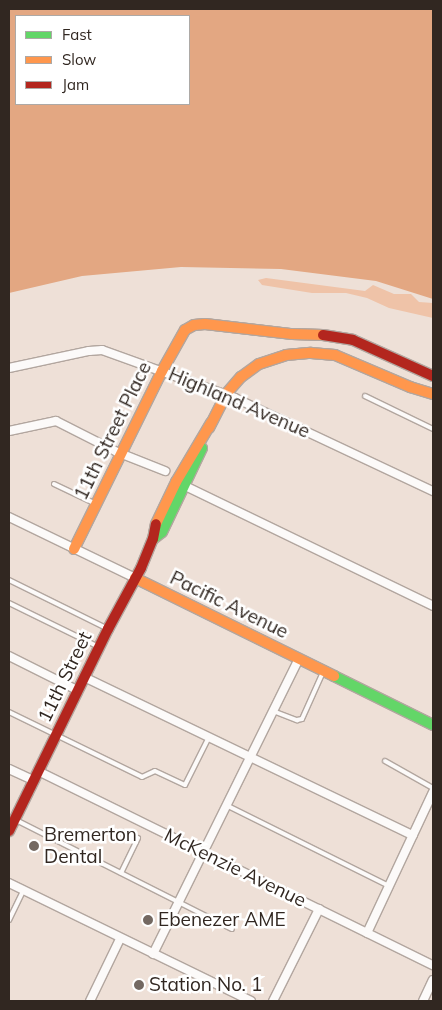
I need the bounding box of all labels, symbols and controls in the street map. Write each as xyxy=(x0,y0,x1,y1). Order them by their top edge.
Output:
legend xyxy=(15,15,190,105)
text: Fast xyxy=(62,25,92,44)
text: Slow xyxy=(62,50,96,69)
text: Jam xyxy=(62,75,89,94)
street label: 11th Street Place xyxy=(70,358,156,504)
street label: Highland Avenue xyxy=(165,363,313,443)
street label: Pacific Avenue xyxy=(166,567,292,643)
street label: 11th Street xyxy=(33,628,97,726)
place label: Bremerton Dental xyxy=(44,824,137,868)
street label: McKenzie Avenue xyxy=(160,824,310,912)
marker: Bremerton Dental xyxy=(28,840,40,852)
place label: Ebenezer AME xyxy=(158,909,286,931)
marker: Ebenezer AME xyxy=(142,914,154,926)
place label: Station No. 1 xyxy=(149,974,262,996)
marker: Station No. 1 xyxy=(133,979,145,991)

